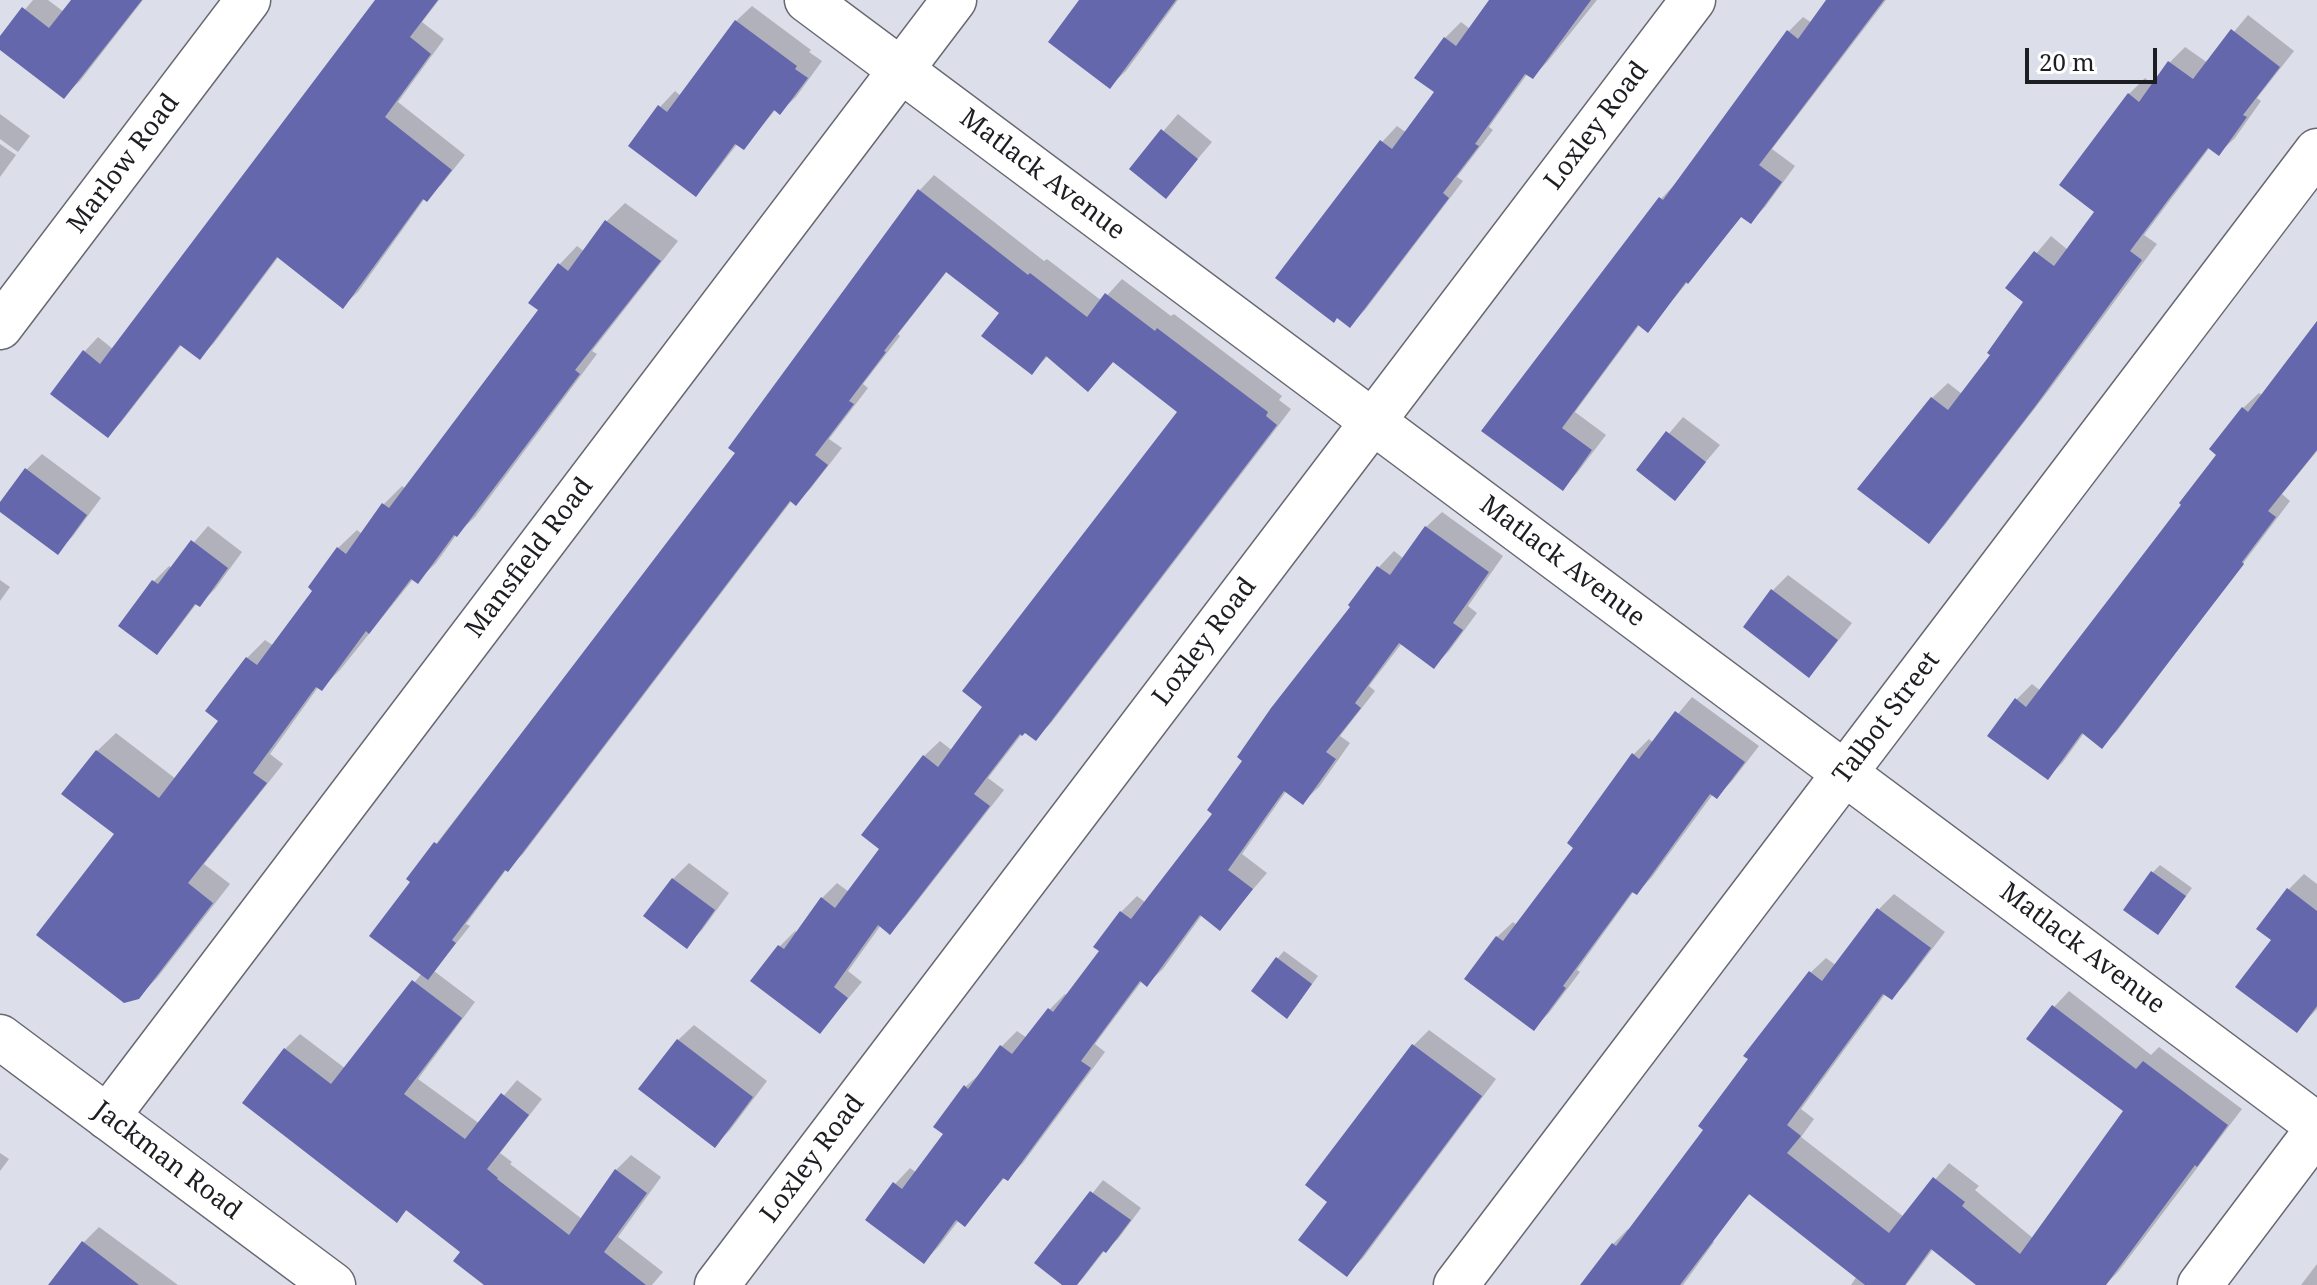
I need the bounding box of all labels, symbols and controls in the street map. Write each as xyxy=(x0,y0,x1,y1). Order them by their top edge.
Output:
scale bar xyxy=(2029,32,2161,82)
text: 20 m xyxy=(2039,45,2095,78)
street label: Loxley Road xyxy=(1539,56,1655,196)
street label: Marlow Road xyxy=(62,88,186,240)
street label: Matlack Avenue xyxy=(953,103,1131,247)
street label: Mansfield Road xyxy=(460,472,600,644)
street label: Matlack Avenue xyxy=(1473,490,1651,634)
street label: Loxley Road xyxy=(1147,572,1263,712)
street label: Talbot Street xyxy=(1827,646,1947,790)
street label: Matlack Avenue xyxy=(1993,877,2171,1021)
street label: Loxley Road xyxy=(755,1089,871,1229)
street label: Jackman Road xyxy=(87,1095,247,1227)

